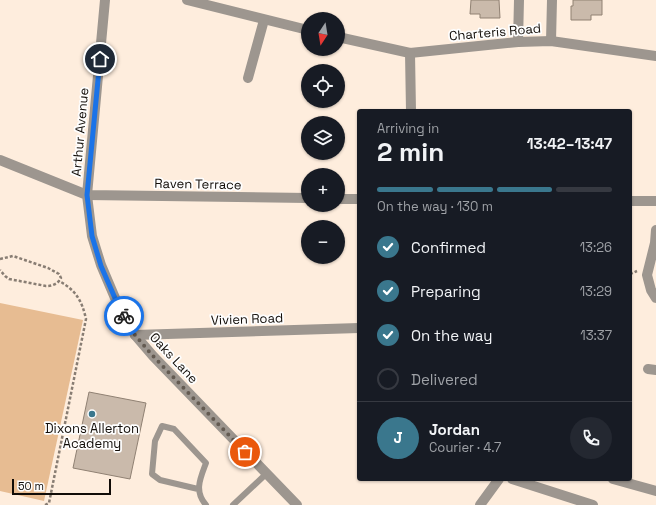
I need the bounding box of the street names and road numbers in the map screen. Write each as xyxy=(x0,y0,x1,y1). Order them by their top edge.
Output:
street label: Charteris Road xyxy=(448,20,542,44)
street label: Arthur Avenue xyxy=(68,87,92,177)
street label: Raven Terrace xyxy=(154,175,242,193)
street label: Vivien Road xyxy=(211,309,283,329)
street label: Oaks Lane xyxy=(146,329,202,387)

